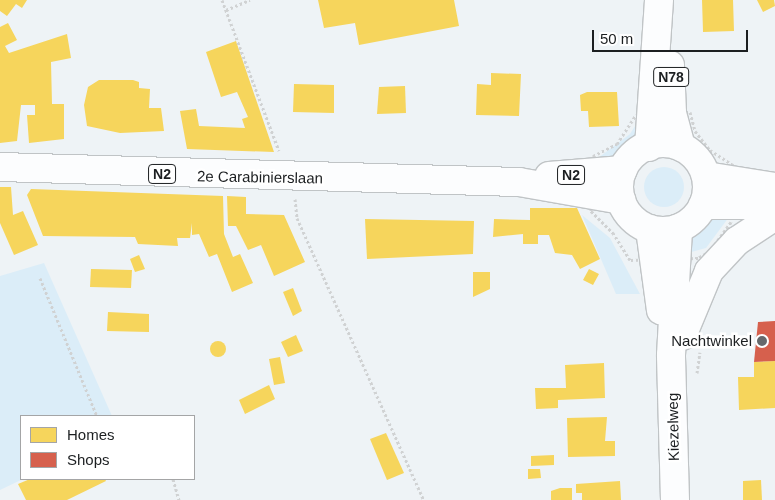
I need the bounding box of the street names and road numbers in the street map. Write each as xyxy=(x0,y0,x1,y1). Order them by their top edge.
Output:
road number: N78 xyxy=(652,66,690,88)
road number: N2 xyxy=(147,162,177,185)
road number: N2 xyxy=(556,164,586,186)
street label: 2e Carabinierslaan xyxy=(197,167,323,187)
street label: Kiezelweg xyxy=(663,393,683,461)

